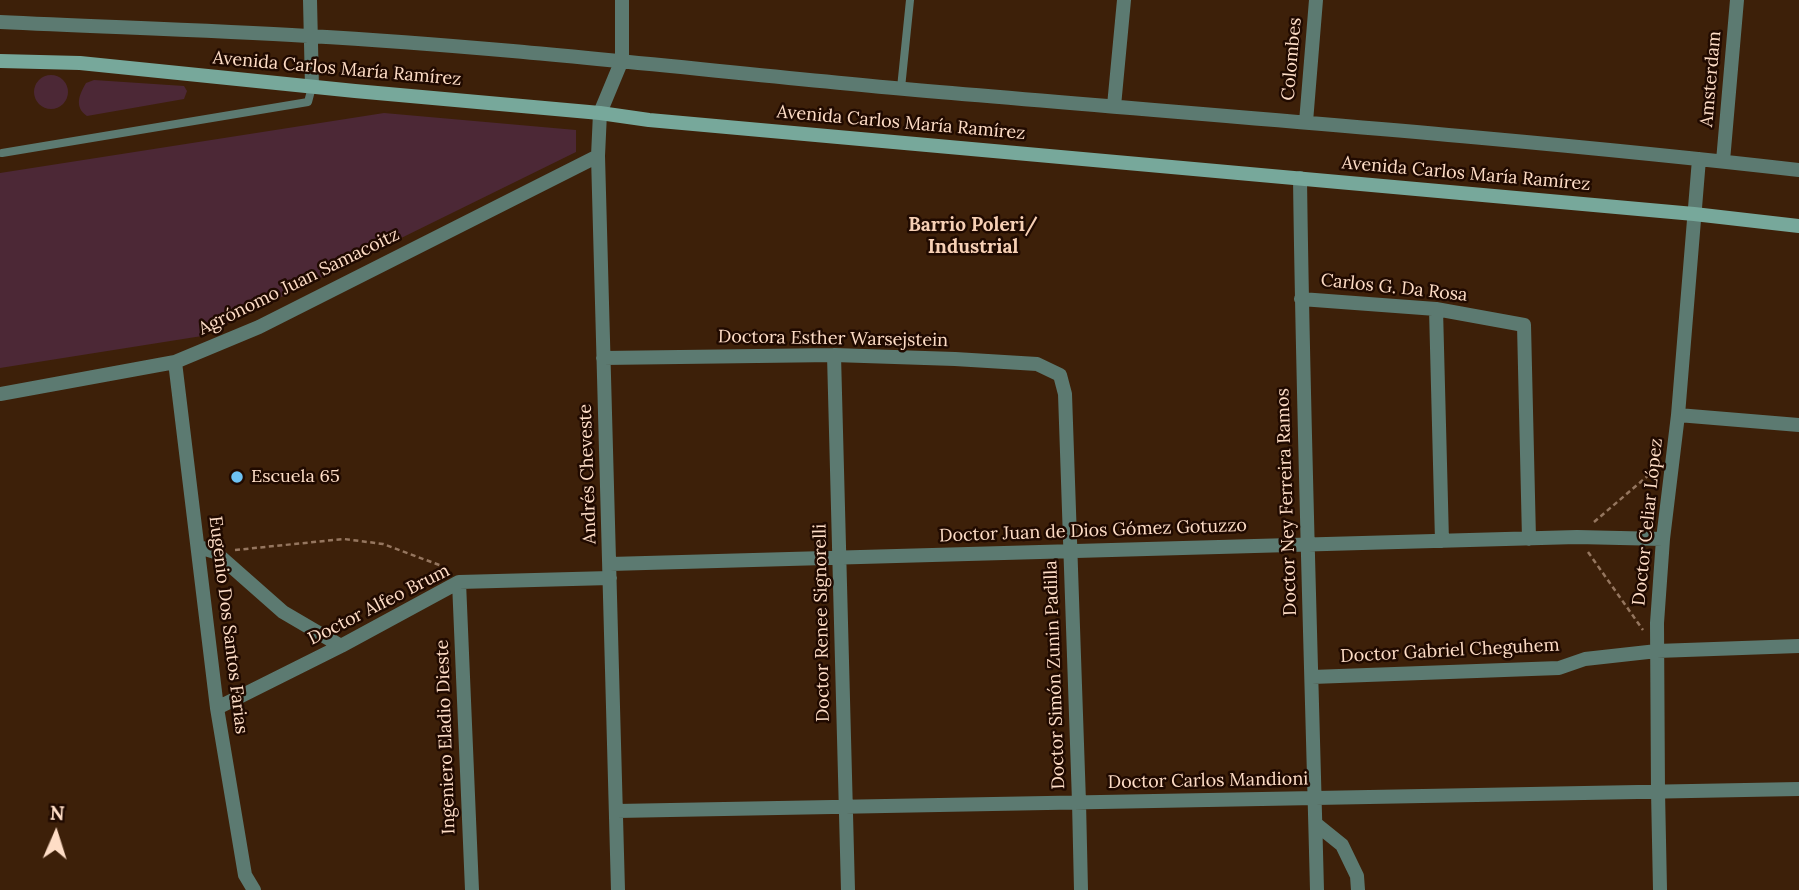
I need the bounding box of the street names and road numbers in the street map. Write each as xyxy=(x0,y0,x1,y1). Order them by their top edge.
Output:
street label: Colombes xyxy=(1278,17,1306,101)
street label: Amsterdam xyxy=(1696,30,1726,128)
street label: Avenida Carlos María Ramírez xyxy=(212,47,462,91)
street label: Avenida Carlos María Ramírez xyxy=(776,101,1026,145)
street label: Avenida Carlos María Ramírez xyxy=(1341,152,1591,196)
street label: Agrónomo Juan Samacoitz xyxy=(195,224,403,340)
street label: Carlos G. Da Rosa xyxy=(1320,270,1468,306)
street label: Doctora Esther Warsejstein xyxy=(718,326,948,352)
street label: Doctor Ney Ferreira Ramos xyxy=(1272,388,1302,616)
street label: Andrés Cheveste xyxy=(575,404,601,544)
street label: Doctor Celiar López xyxy=(1628,437,1668,607)
street label: Eugenio Dos Santos Farias xyxy=(204,515,252,735)
street label: Doctor Juan de Dios Gómez Gotuzzo xyxy=(939,515,1247,547)
street label: Doctor Renee Signorelli xyxy=(809,524,835,722)
street label: Doctor Alfeo Brum xyxy=(304,560,454,650)
street label: Doctor Simón Zunin Padilla xyxy=(1040,560,1070,790)
street label: Doctor Gabriel Cheguhem xyxy=(1340,634,1560,668)
street label: Ingeniero Eladio Dieste xyxy=(432,639,460,835)
street label: Doctor Carlos Mandioni xyxy=(1108,768,1308,794)

